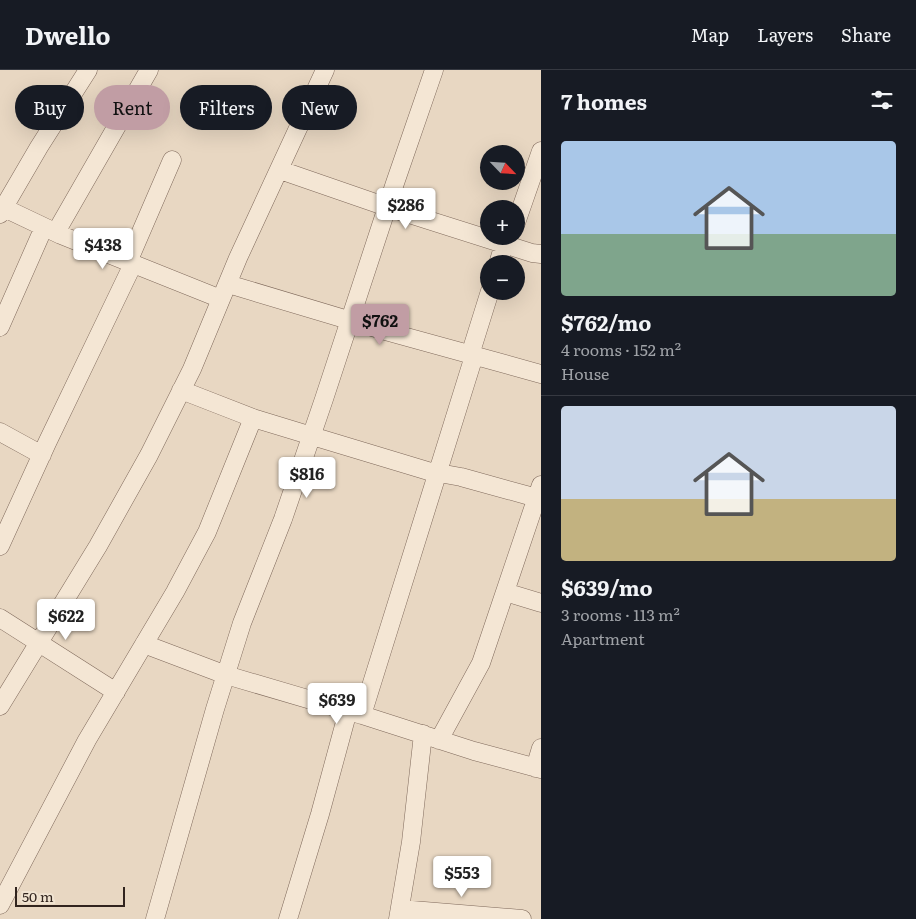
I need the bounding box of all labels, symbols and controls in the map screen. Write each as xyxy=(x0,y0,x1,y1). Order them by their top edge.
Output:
text: Dwello xyxy=(25,17,110,52)
text: Map xyxy=(691,21,729,48)
text: Layers xyxy=(757,21,813,48)
text: Share xyxy=(841,21,891,48)
chip: Buy xyxy=(15,85,84,130)
chip: Rent xyxy=(94,85,170,130)
chip: Filters xyxy=(180,85,272,130)
chip: New xyxy=(282,85,357,130)
text: 7 homes xyxy=(561,85,647,116)
icon: filters xyxy=(868,86,896,114)
north arrow xyxy=(480,145,525,190)
map controls xyxy=(480,145,525,300)
icon: home xyxy=(684,173,774,263)
pin: $286 xyxy=(376,188,436,230)
text: $286 xyxy=(388,192,424,216)
button: + xyxy=(480,200,525,245)
pin: $438 xyxy=(73,228,133,270)
text: $438 xyxy=(84,232,122,256)
button: − xyxy=(480,255,525,300)
pin: $762 xyxy=(350,304,410,346)
text: $762/mo xyxy=(561,306,651,337)
text: $762 xyxy=(362,308,398,332)
text: 4 rooms · 152 m² xyxy=(561,337,681,361)
text: House xyxy=(561,361,609,385)
icon: home xyxy=(684,439,774,529)
pin: $816 xyxy=(277,456,337,499)
text: $816 xyxy=(290,461,324,485)
text: $639/mo xyxy=(561,571,653,602)
pin: $622 xyxy=(36,598,96,641)
text: 3 rooms · 113 m² xyxy=(561,602,680,626)
text: $622 xyxy=(48,603,84,627)
text: Apartment xyxy=(561,626,645,650)
pin: $639 xyxy=(307,682,367,725)
text: $639 xyxy=(319,687,355,711)
pin: $553 xyxy=(432,856,492,898)
text: $553 xyxy=(444,860,480,884)
scale bar xyxy=(15,884,125,907)
text: 50 m xyxy=(22,886,54,906)

